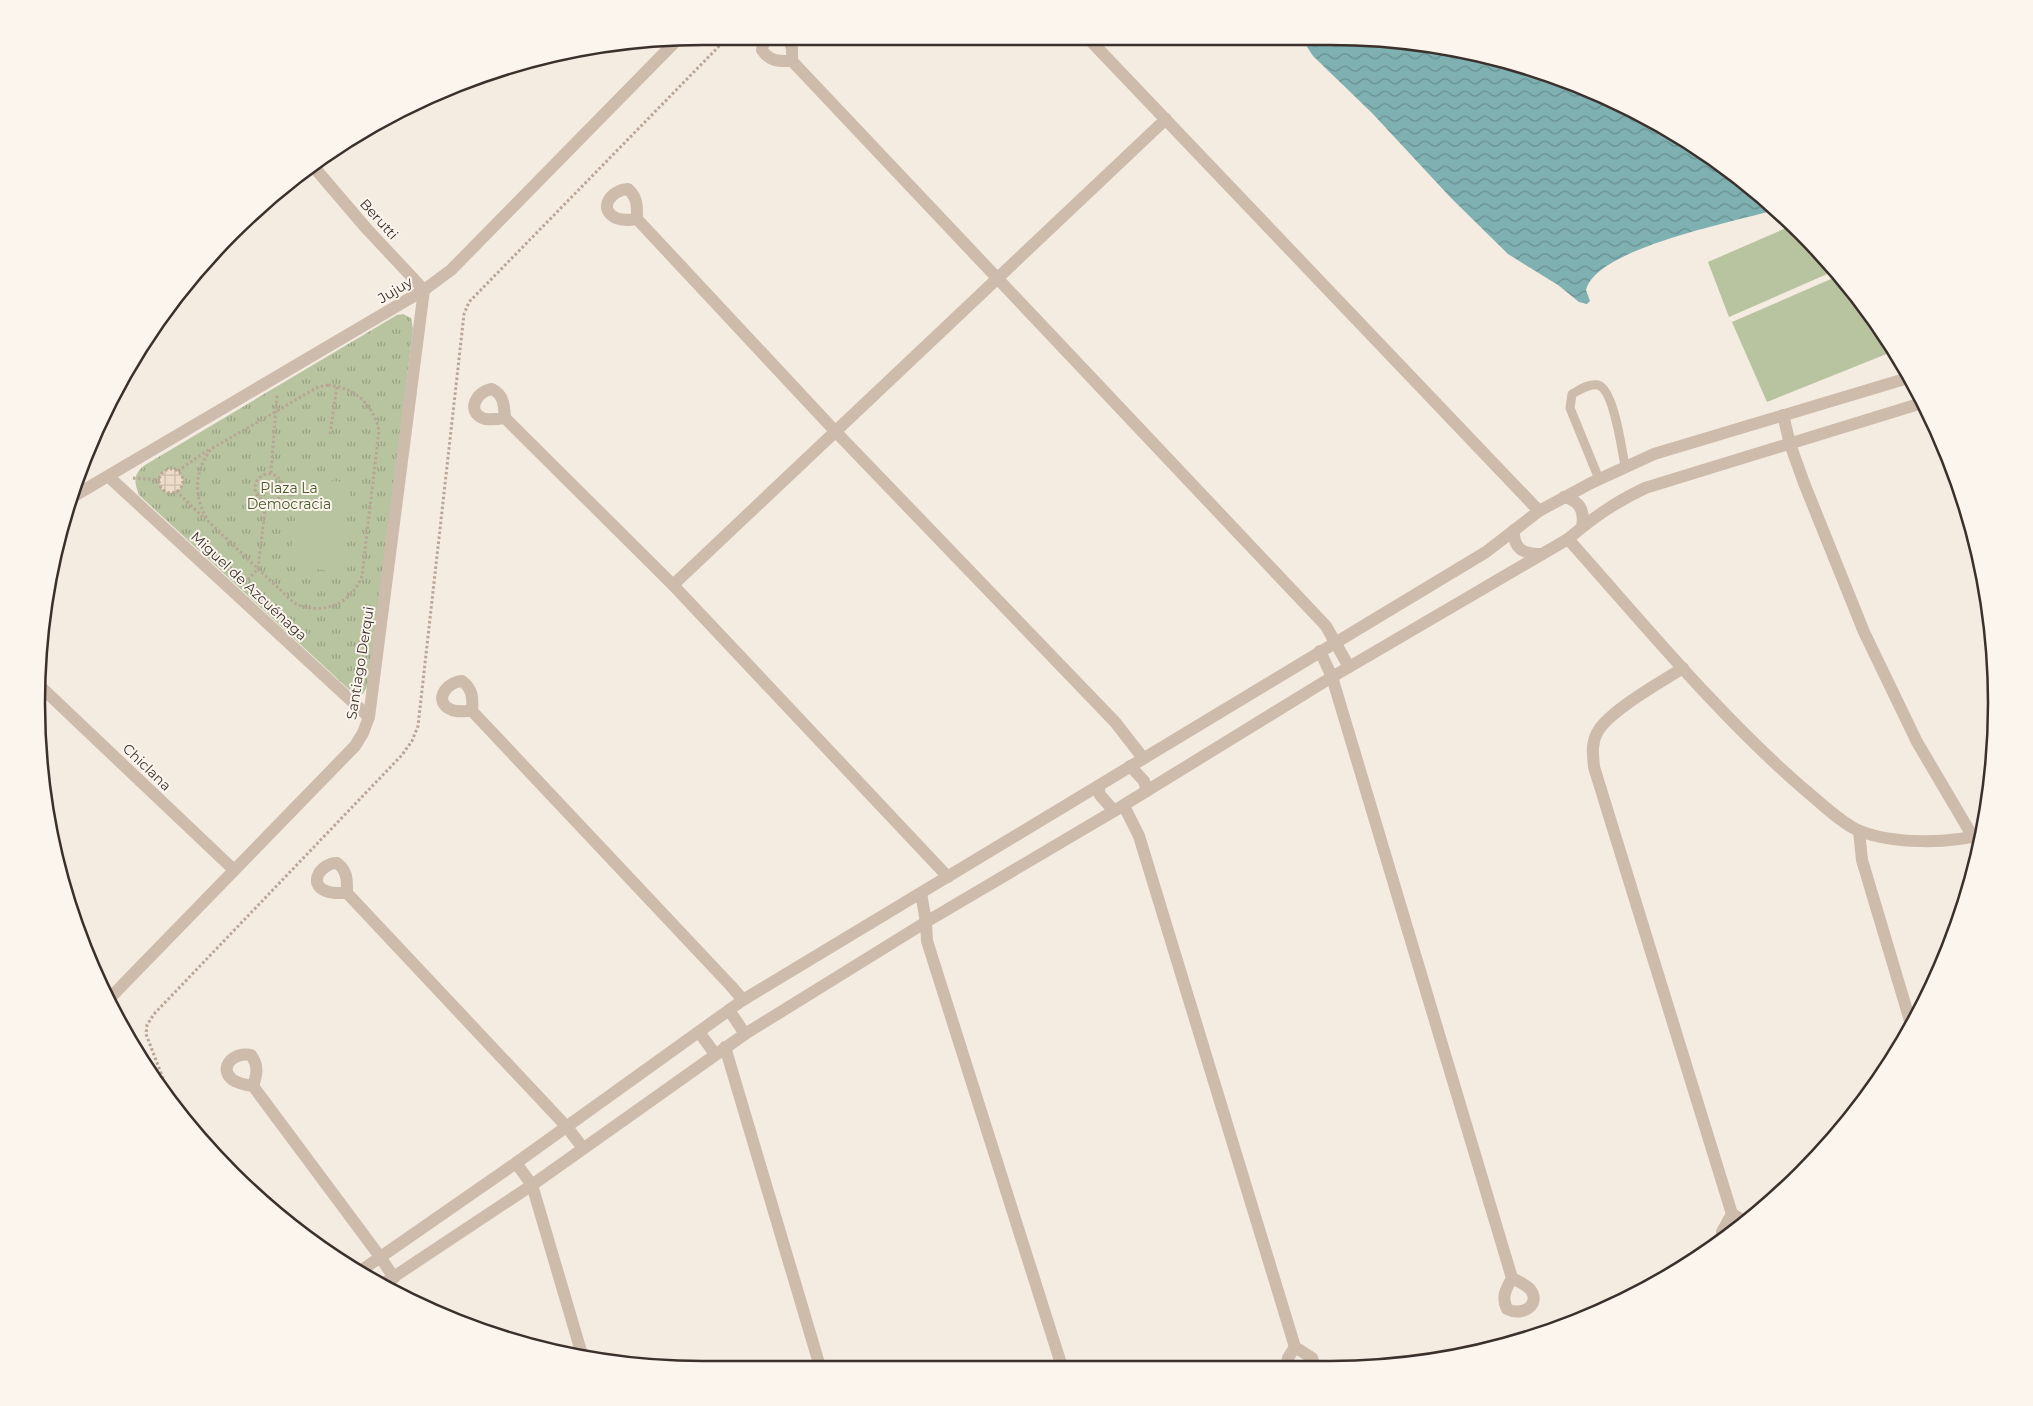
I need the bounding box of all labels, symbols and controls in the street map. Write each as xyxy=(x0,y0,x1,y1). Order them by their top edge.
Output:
street label: Berutti xyxy=(356,195,402,243)
street label: Jujuy xyxy=(374,272,416,308)
park label: Plaza La Democracia xyxy=(247,479,331,513)
street label: Miguel de Azcuénaga xyxy=(187,528,311,644)
street label: Santiago Derqui xyxy=(342,605,378,721)
street label: Chiclana xyxy=(119,739,175,795)

